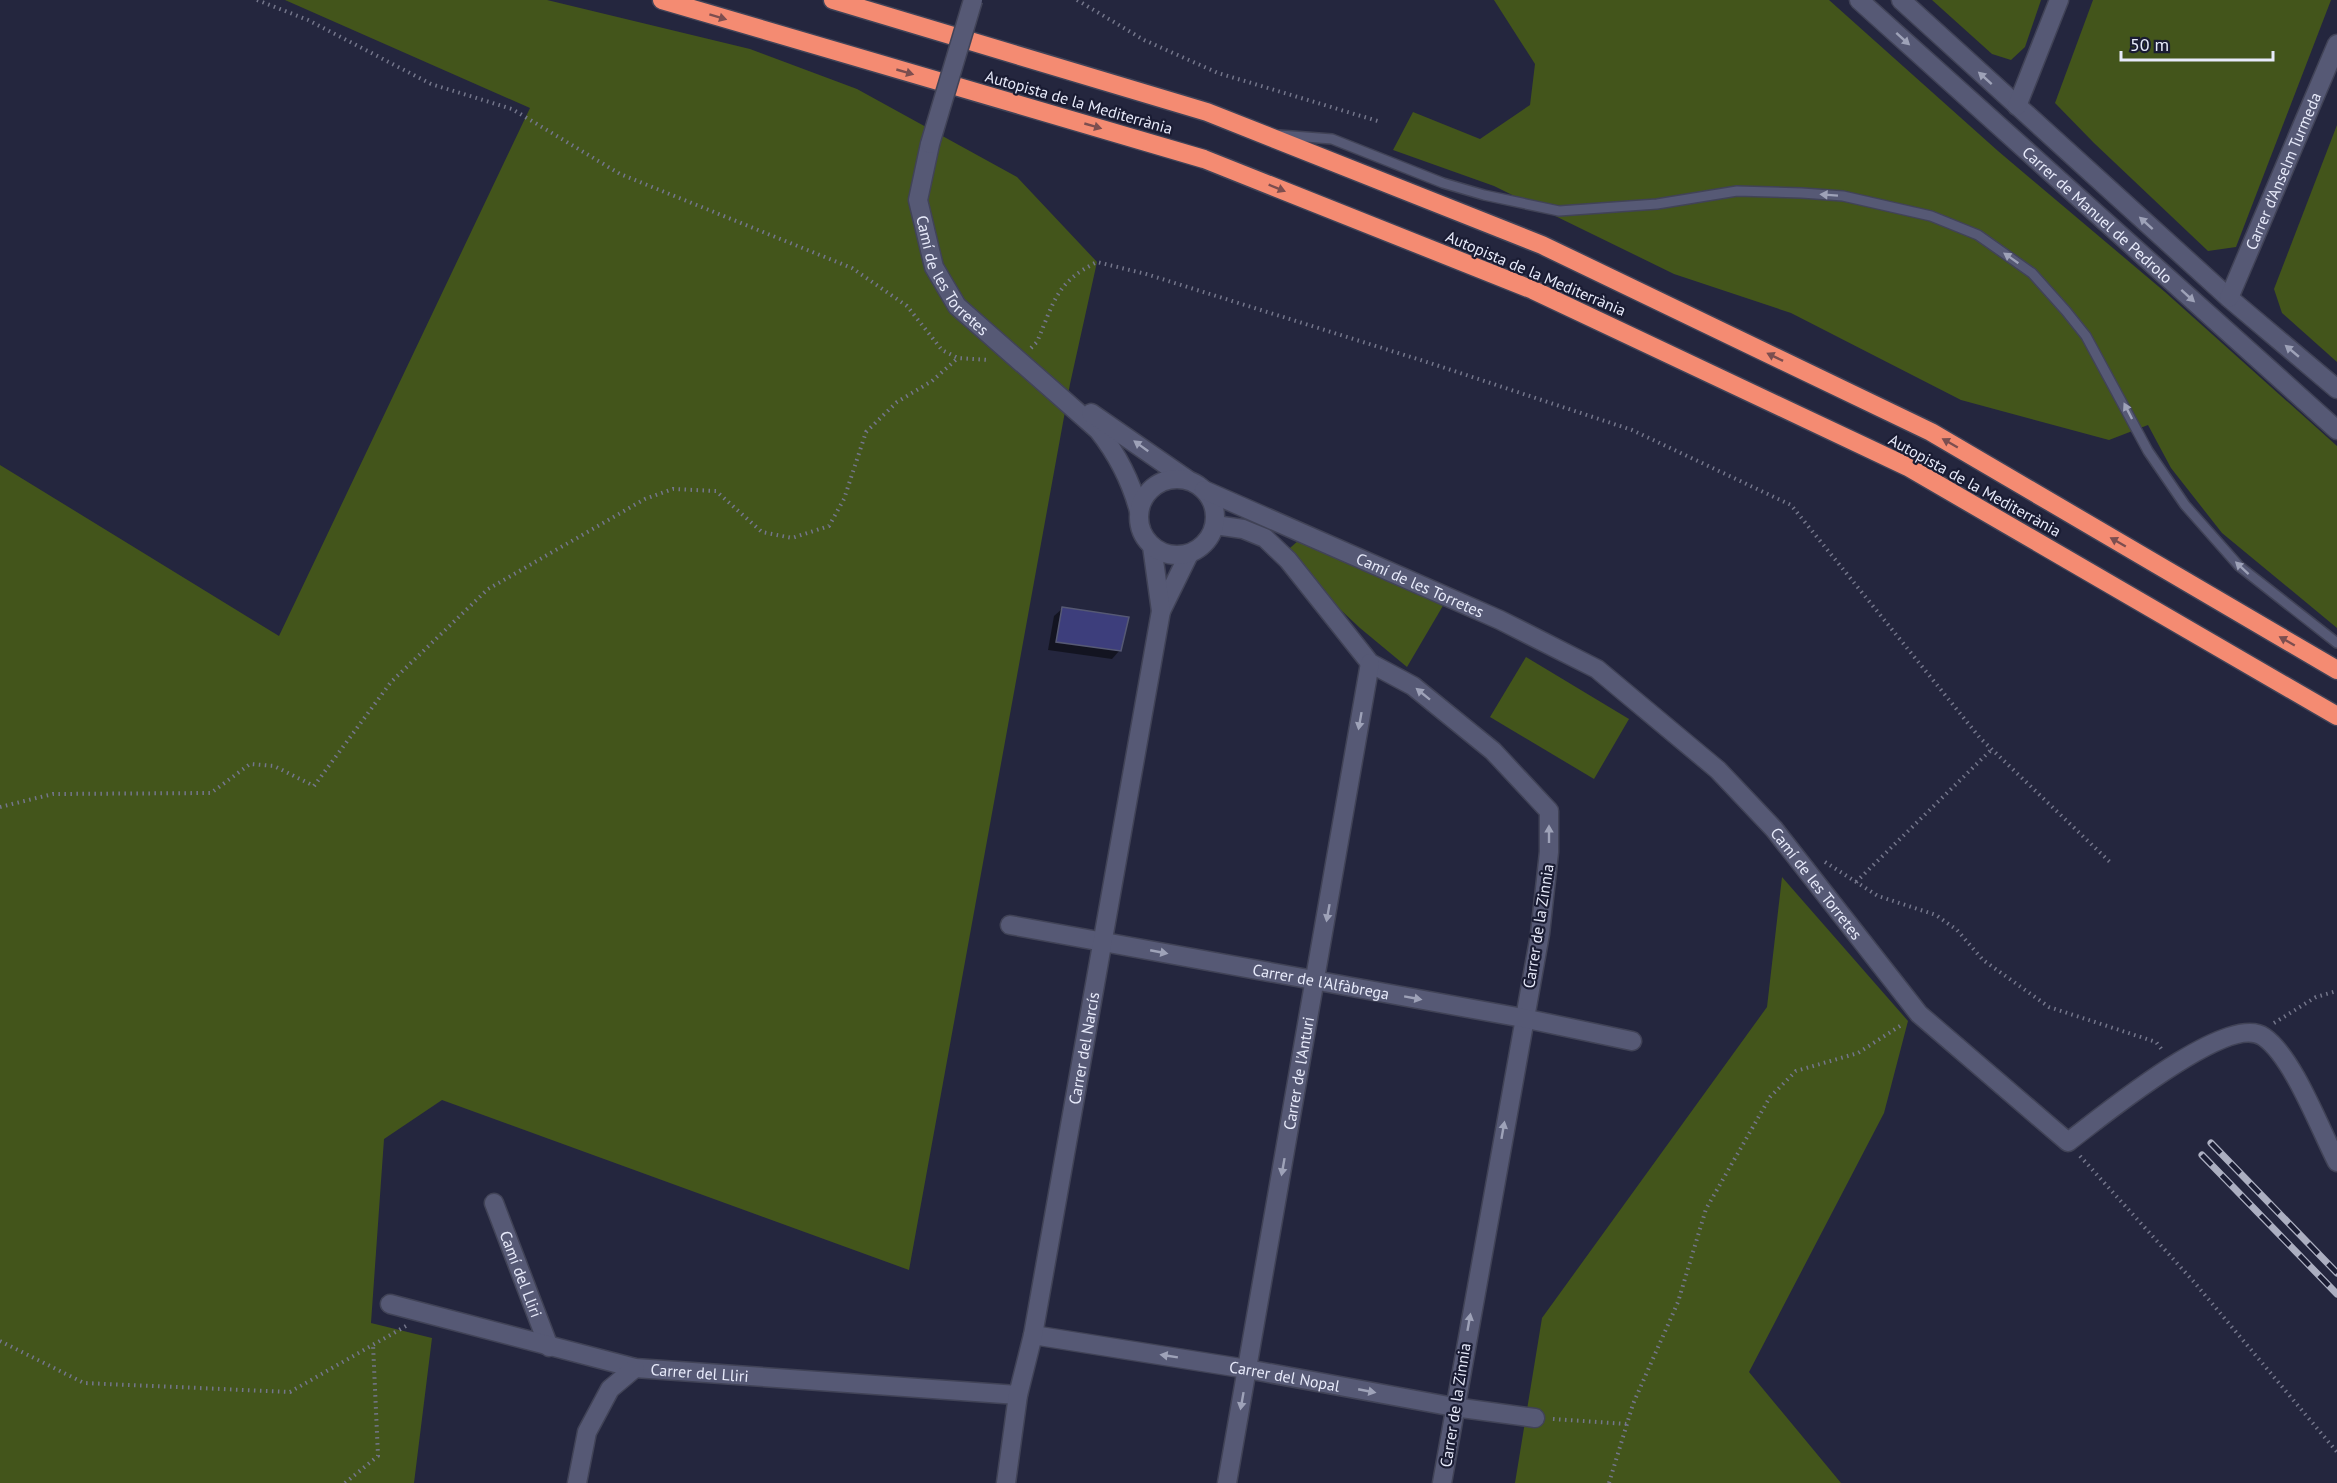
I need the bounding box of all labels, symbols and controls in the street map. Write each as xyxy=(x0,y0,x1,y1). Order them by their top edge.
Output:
one-way arrow xyxy=(709,13,727,22)
scale bar xyxy=(2121,24,2272,62)
one-way arrow xyxy=(1895,32,1910,46)
text: 50 m xyxy=(2130,33,2169,56)
street label: Autopista de la Mediterrània xyxy=(983,66,1175,138)
one-way arrow xyxy=(896,68,914,77)
one-way arrow xyxy=(1978,71,1993,85)
street label: Carrer d'Anselm Turmeda xyxy=(2241,89,2325,253)
one-way arrow xyxy=(1084,122,1102,131)
street label: Carrer de Manuel de Pedrolo xyxy=(2018,142,2177,287)
one-way arrow xyxy=(1269,183,1287,193)
one-way arrow xyxy=(1819,190,1838,200)
street label: Camí de les Torretes xyxy=(912,213,993,340)
one-way arrow xyxy=(2138,216,2153,230)
street label: Autopista de la Mediterrània xyxy=(1443,226,1629,320)
one-way arrow xyxy=(2003,252,2019,264)
one-way arrow xyxy=(2180,289,2195,302)
one-way arrow xyxy=(2285,345,2300,358)
one-way arrow xyxy=(1767,353,1784,362)
one-way arrow xyxy=(2123,402,2133,419)
street label: Autopista de la Mediterrània xyxy=(1885,429,2065,541)
one-way arrow xyxy=(1942,438,1958,449)
one-way arrow xyxy=(1133,440,1149,452)
one-way arrow xyxy=(2109,537,2126,547)
street label: Camí de les Torretes xyxy=(1353,548,1487,622)
one-way arrow xyxy=(2234,561,2249,575)
one-way arrow xyxy=(2279,635,2295,646)
one-way arrow xyxy=(1415,688,1431,701)
one-way arrow xyxy=(1355,712,1364,731)
street label: Camí de les Torretes xyxy=(1766,823,1867,944)
one-way arrow xyxy=(1544,824,1554,843)
street label: Carrer de la Zinnia xyxy=(1518,862,1558,990)
one-way arrow xyxy=(1323,904,1332,923)
one-way arrow xyxy=(1150,948,1169,957)
street label: Carrer de l'Alfàbrega xyxy=(1251,959,1391,1004)
street label: Carrer del Narcís xyxy=(1064,990,1104,1106)
one-way arrow xyxy=(1404,994,1423,1003)
street label: Carrer de l'Anturi xyxy=(1279,1015,1318,1131)
one-way arrow xyxy=(1499,1120,1508,1139)
one-way arrow xyxy=(1278,1158,1287,1177)
street label: Camí del Lliri xyxy=(496,1228,547,1320)
one-way arrow xyxy=(1465,1312,1474,1331)
street label: Carrer de la Zinnia xyxy=(1435,1341,1475,1469)
one-way arrow xyxy=(1159,1352,1178,1361)
street label: Carrer del Nopal xyxy=(1228,1356,1342,1396)
street label: Carrer del Lliri xyxy=(650,1359,749,1386)
one-way arrow xyxy=(1357,1387,1376,1396)
one-way arrow xyxy=(1237,1391,1246,1410)

